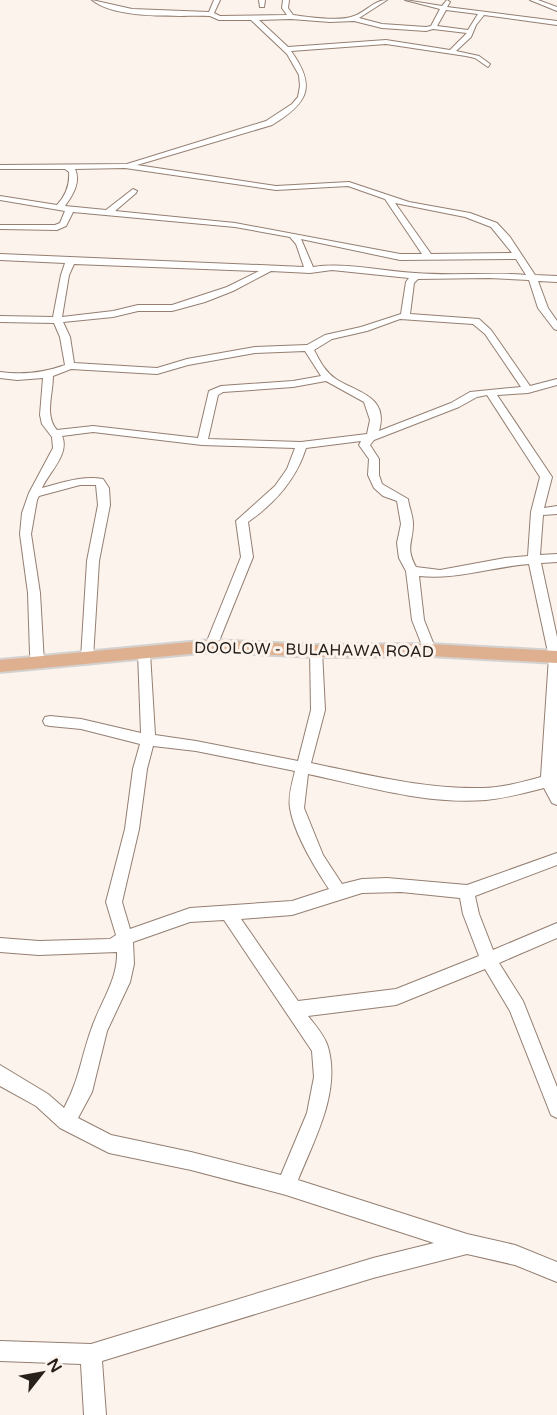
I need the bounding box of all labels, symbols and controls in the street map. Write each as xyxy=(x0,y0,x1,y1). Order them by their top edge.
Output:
street label: DOOLOW - BULAHAWA ROAD xyxy=(194,638,434,662)
north arrow xyxy=(12,1343,72,1403)
text: N xyxy=(42,1355,66,1376)

